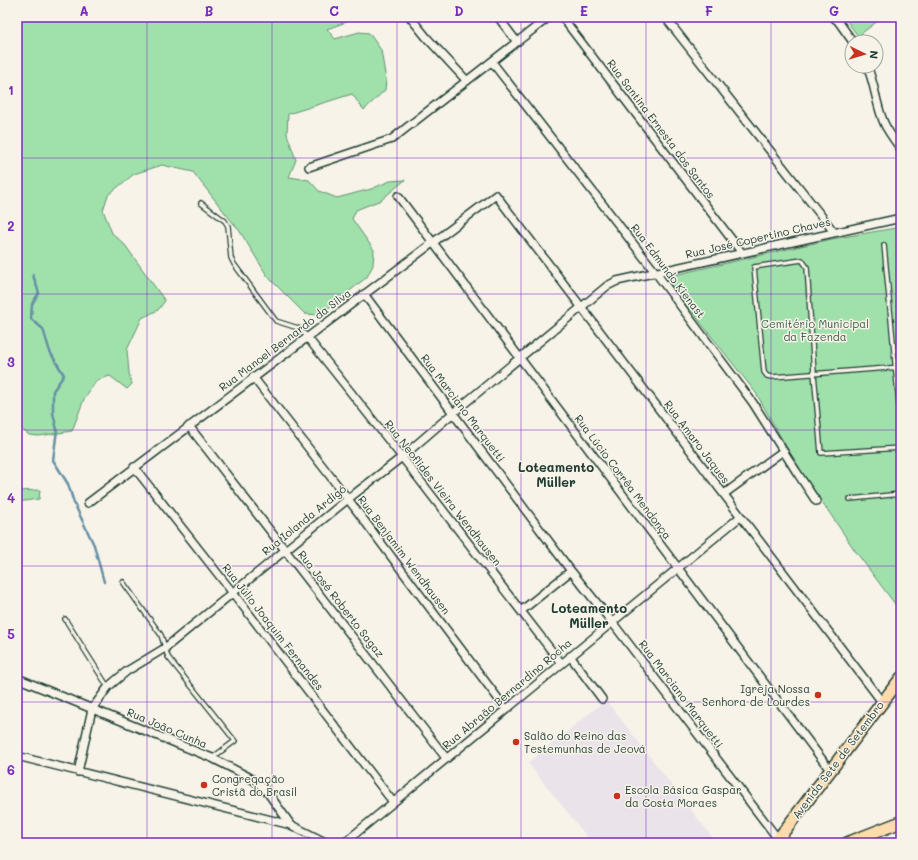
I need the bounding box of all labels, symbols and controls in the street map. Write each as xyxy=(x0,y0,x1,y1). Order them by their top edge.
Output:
text: A xyxy=(79,2,89,19)
text: B xyxy=(205,2,214,19)
text: C xyxy=(329,2,339,19)
text: D xyxy=(454,2,464,19)
text: E xyxy=(580,2,588,19)
text: F xyxy=(705,2,713,19)
text: G xyxy=(829,2,839,19)
north arrow xyxy=(844,34,884,74)
text: N xyxy=(867,50,882,60)
street label: Rua Santina Ernesta dos Santos xyxy=(604,56,719,201)
text: 1 xyxy=(8,81,14,98)
street label: Rua José Copertino Chaves xyxy=(684,214,832,262)
text: 2 xyxy=(7,217,15,234)
street label: Rua Edmundo Kienast xyxy=(628,220,709,321)
street label: Rua Manoel Bernardo da Silva xyxy=(216,285,354,394)
park label: Cemitério Municipal da Fazenda xyxy=(761,316,869,344)
street label: Rua Marciano Marquetti xyxy=(418,351,509,465)
text: 3 xyxy=(7,353,15,370)
street label: Rua Amaro Jaques xyxy=(661,397,734,486)
street label: Rua Lúcio Corrêa Mendonça xyxy=(572,411,675,542)
street label: Rua Neoflides Vieira Wendhausen xyxy=(382,417,505,569)
district label: Loteamento Müller xyxy=(518,458,594,490)
street label: Rua Iolanda Ardigó xyxy=(258,481,349,558)
text: 4 xyxy=(7,489,15,506)
street label: Rua Benjamim Wendhausen xyxy=(355,492,454,617)
street label: Rua José Roberto Sagaz xyxy=(295,547,388,660)
street label: Rua Júlio Joaquim Fernandes xyxy=(219,560,327,693)
district label: Loteamento Müller xyxy=(551,599,627,631)
text: 5 xyxy=(7,625,15,642)
street label: Rua Abraão Bernardino Rocha xyxy=(439,635,575,752)
street label: Rua Marciano Marquetti xyxy=(636,637,727,751)
place label: Igreja Nossa Senhora de Lourdes xyxy=(702,681,810,709)
marker: Igreja Nossa Senhora de Lourdes xyxy=(813,690,823,700)
street label: Avenida Sete de Setembro xyxy=(788,697,887,822)
street label: Rua João Cunha xyxy=(125,704,210,751)
place label: Salão do Reino das Testemunhas de Jeová xyxy=(524,728,646,756)
marker: Salão do Reino das Testemunhas de Jeová xyxy=(511,737,521,747)
text: 6 xyxy=(7,761,15,778)
place label: Congregação Cristã do Brasil xyxy=(212,771,297,799)
marker: Congregação Cristã do Brasil xyxy=(199,780,209,790)
place label: Escola Básica Gaspar da Costa Moraes xyxy=(625,782,742,810)
marker: Escola Básica Gaspar da Costa Moraes xyxy=(612,791,622,801)

